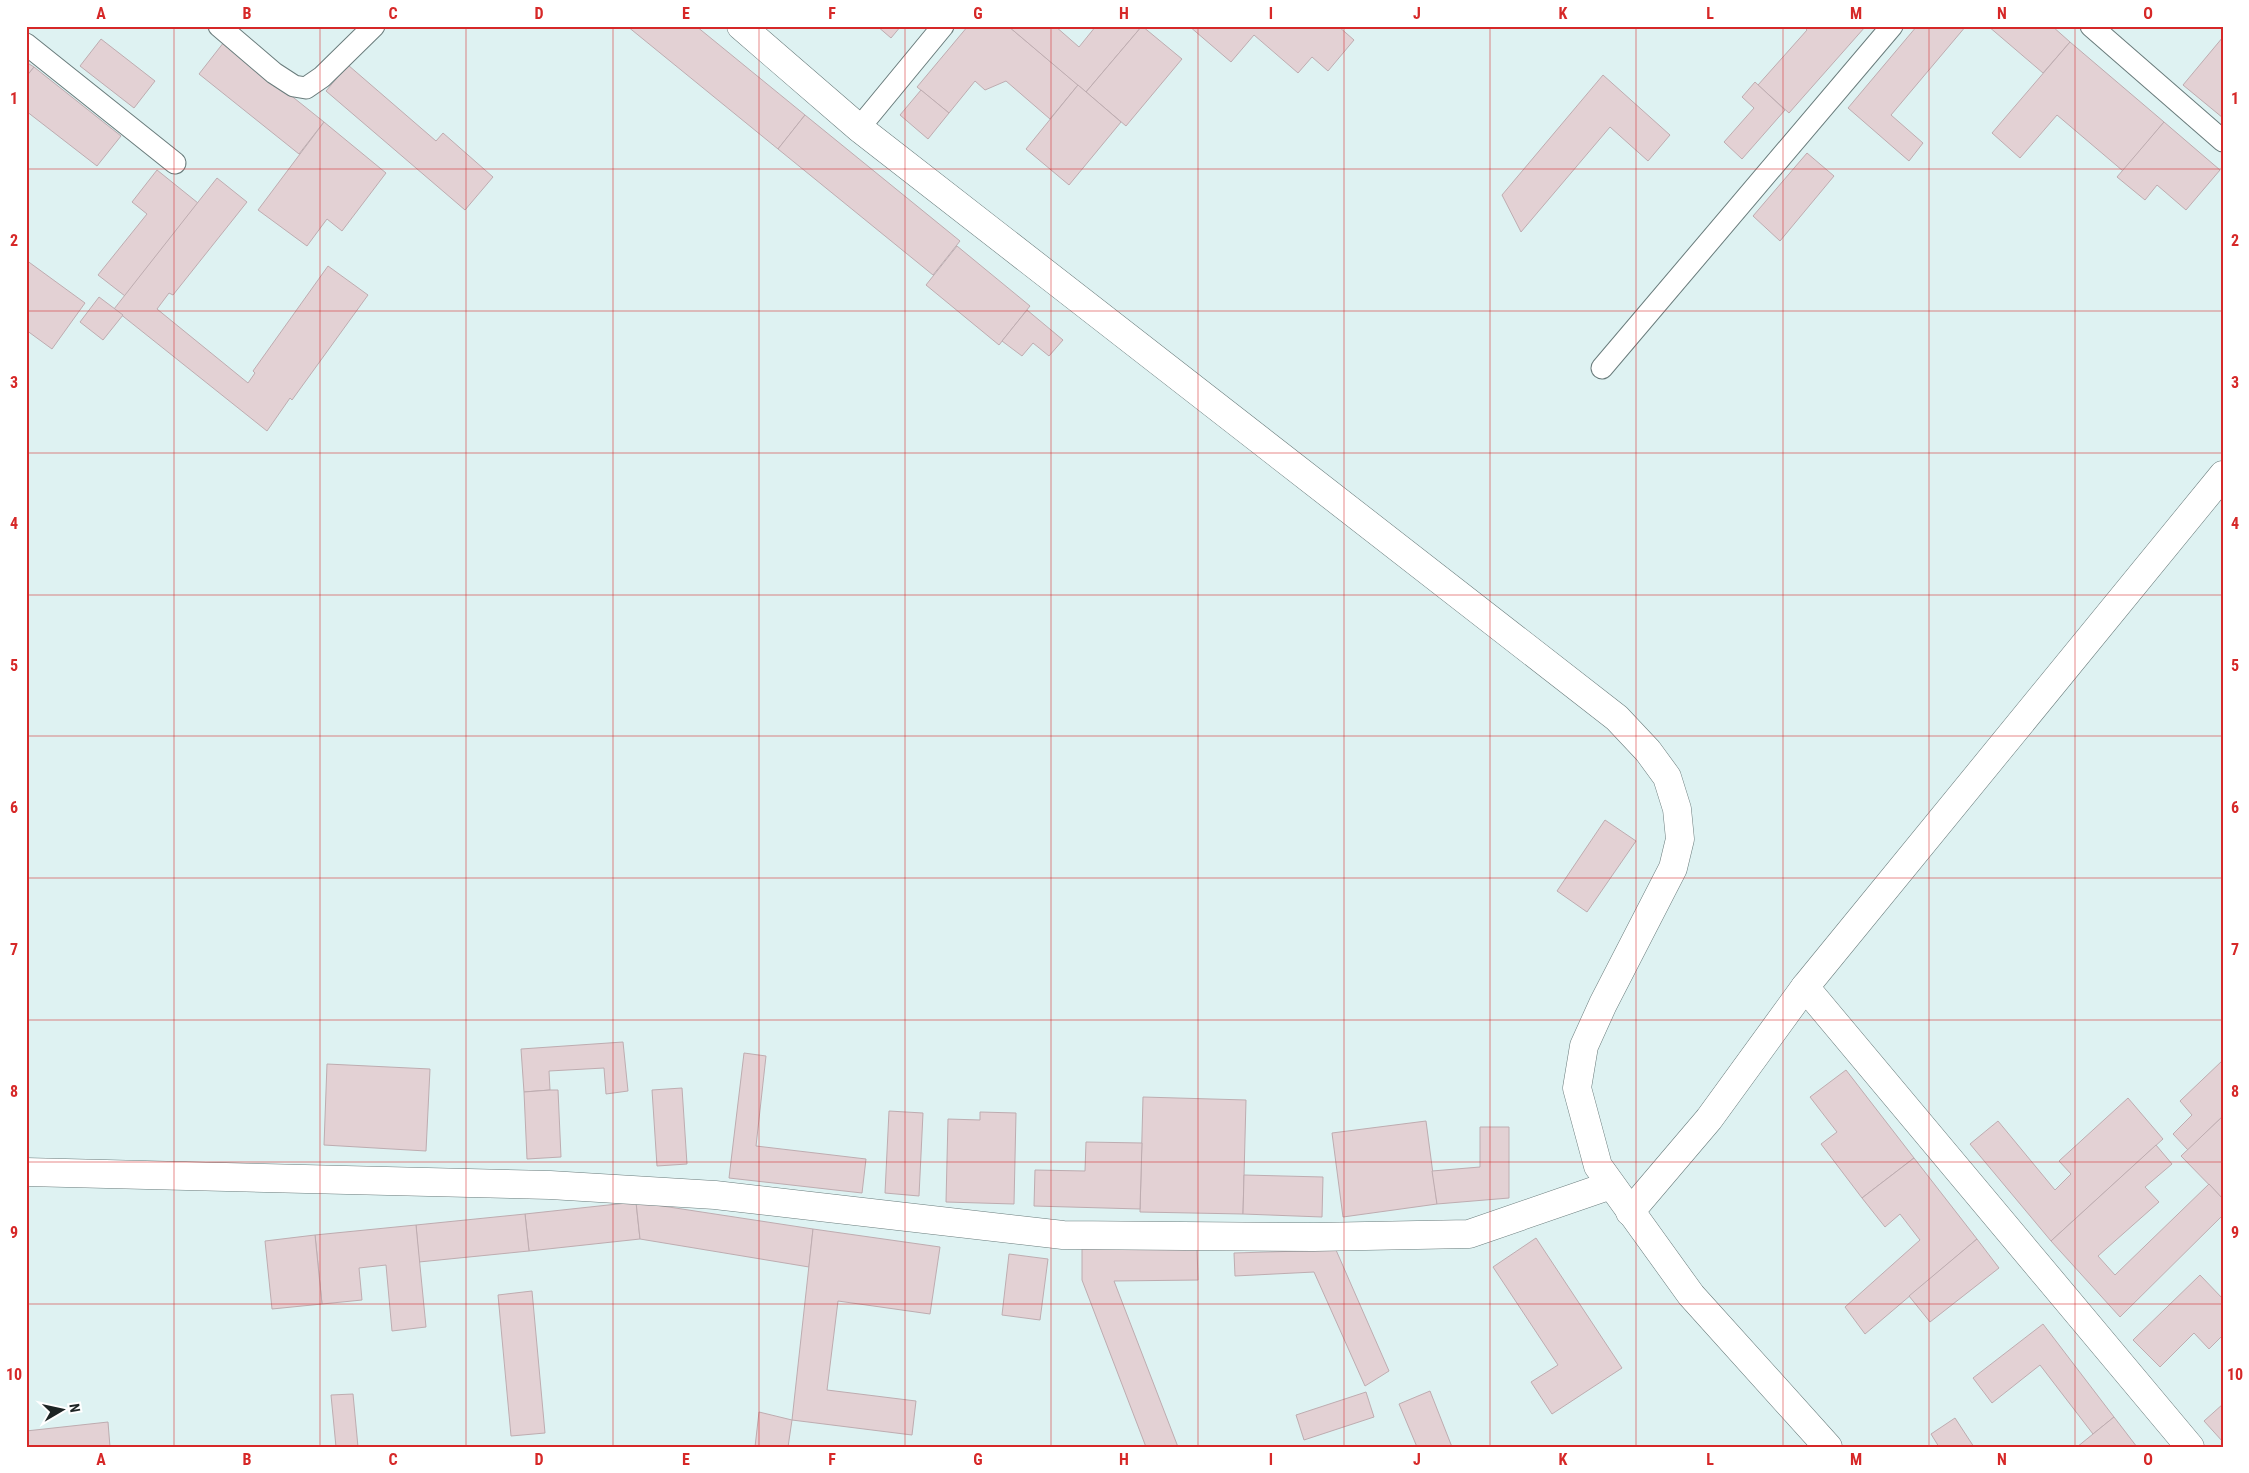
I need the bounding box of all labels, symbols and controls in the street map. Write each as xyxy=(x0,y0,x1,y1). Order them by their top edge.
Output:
text: A xyxy=(96,4,106,23)
text: B xyxy=(243,4,252,23)
text: C xyxy=(388,4,398,23)
text: D xyxy=(534,4,544,23)
text: E xyxy=(682,4,690,23)
text: F xyxy=(828,4,836,23)
text: G xyxy=(973,4,983,23)
text: H xyxy=(1119,4,1129,23)
text: I xyxy=(1269,4,1273,23)
text: J xyxy=(1413,4,1421,23)
text: K xyxy=(1559,4,1568,23)
text: L xyxy=(1706,4,1714,23)
text: M xyxy=(1850,4,1862,23)
text: N xyxy=(1997,4,2007,23)
text: O xyxy=(2143,4,2153,23)
text: 1 xyxy=(10,89,18,108)
text: 1 xyxy=(2231,89,2239,108)
text: 2 xyxy=(10,231,18,250)
text: 2 xyxy=(2231,231,2239,250)
text: 3 xyxy=(10,373,18,392)
text: 3 xyxy=(2231,373,2239,392)
text: 4 xyxy=(10,514,18,533)
text: 4 xyxy=(2231,514,2239,533)
text: 5 xyxy=(10,656,18,675)
text: 5 xyxy=(2231,656,2239,675)
text: 6 xyxy=(10,798,18,817)
text: 6 xyxy=(2231,798,2239,817)
text: 7 xyxy=(10,940,18,959)
text: 7 xyxy=(2231,940,2239,959)
text: 8 xyxy=(10,1082,18,1101)
text: 8 xyxy=(2231,1082,2239,1101)
text: 9 xyxy=(10,1223,18,1242)
text: 9 xyxy=(2231,1223,2239,1242)
text: 10 xyxy=(6,1365,22,1384)
text: 10 xyxy=(2227,1365,2243,1384)
north arrow xyxy=(38,1386,88,1436)
text: N xyxy=(66,1402,83,1413)
text: A xyxy=(96,1450,106,1469)
text: B xyxy=(243,1450,252,1469)
text: C xyxy=(388,1450,398,1469)
text: D xyxy=(534,1450,544,1469)
text: E xyxy=(682,1450,690,1469)
text: F xyxy=(828,1450,836,1469)
text: G xyxy=(973,1450,983,1469)
text: H xyxy=(1119,1450,1129,1469)
text: I xyxy=(1269,1450,1273,1469)
text: J xyxy=(1413,1450,1421,1469)
text: K xyxy=(1559,1450,1568,1469)
text: L xyxy=(1706,1450,1714,1469)
text: M xyxy=(1850,1450,1862,1469)
text: N xyxy=(1997,1450,2007,1469)
text: O xyxy=(2143,1450,2153,1469)

